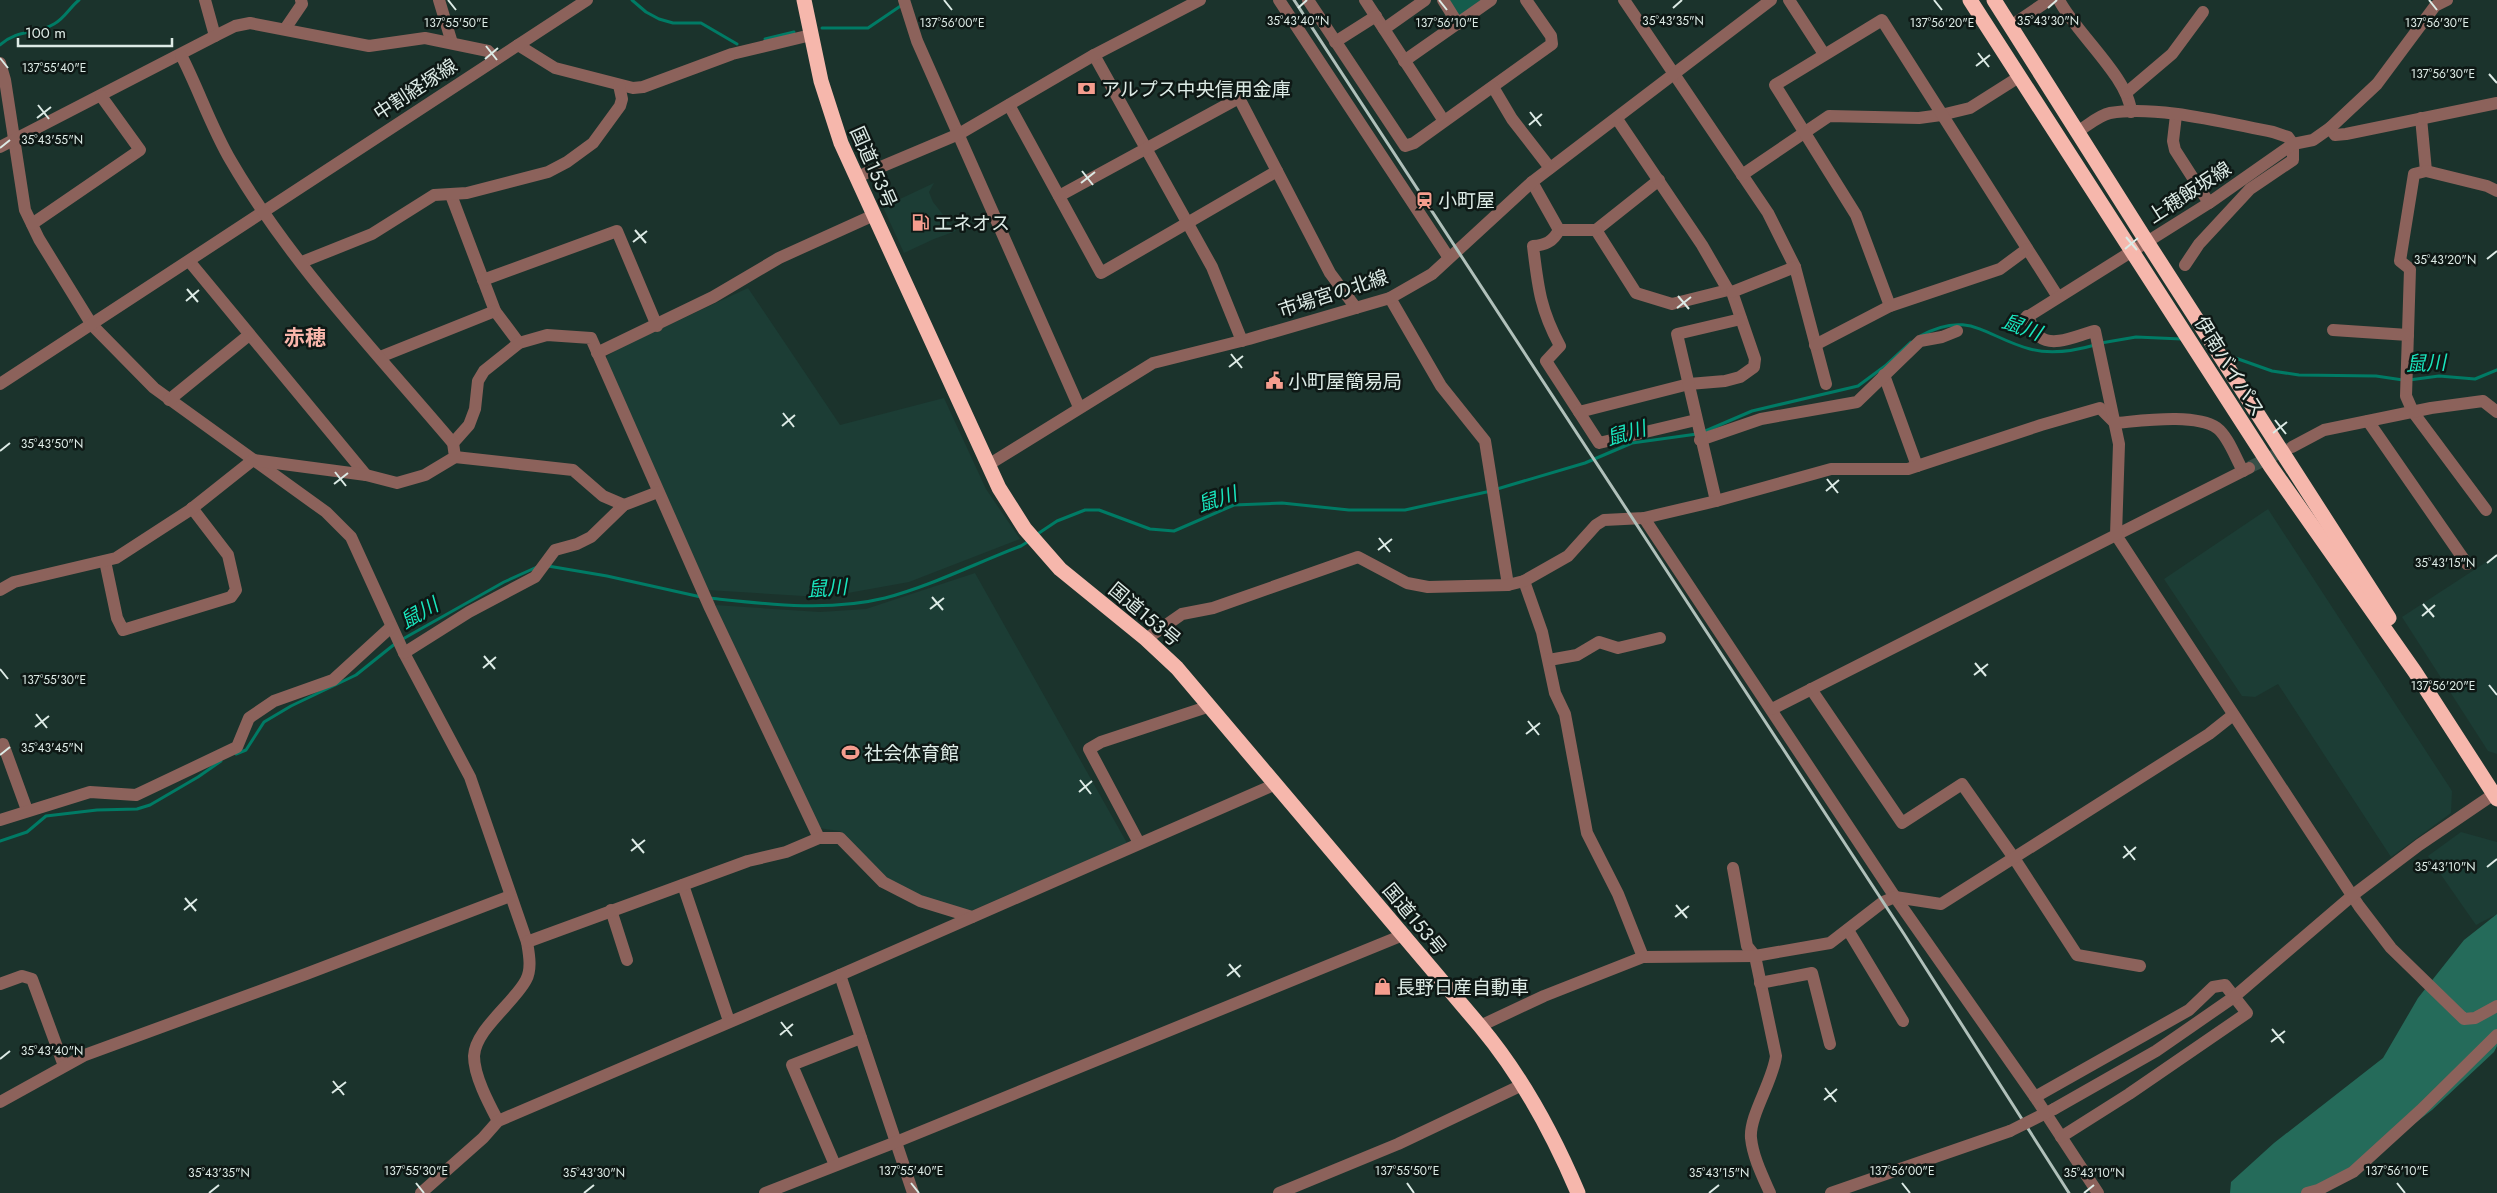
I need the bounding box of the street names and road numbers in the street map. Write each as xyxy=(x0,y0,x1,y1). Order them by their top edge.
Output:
street label: 中割経塚線 xyxy=(368,52,462,127)
street label: 国道153号 xyxy=(844,122,903,212)
street label: 上穂飯坂線 xyxy=(2142,155,2236,230)
street label: 市場宮の北線 xyxy=(1275,263,1392,324)
street label: 伊南バイパス xyxy=(2188,311,2271,422)
street label: 国道153号 xyxy=(1103,576,1187,653)
street label: 国道153号 xyxy=(1376,877,1453,961)

